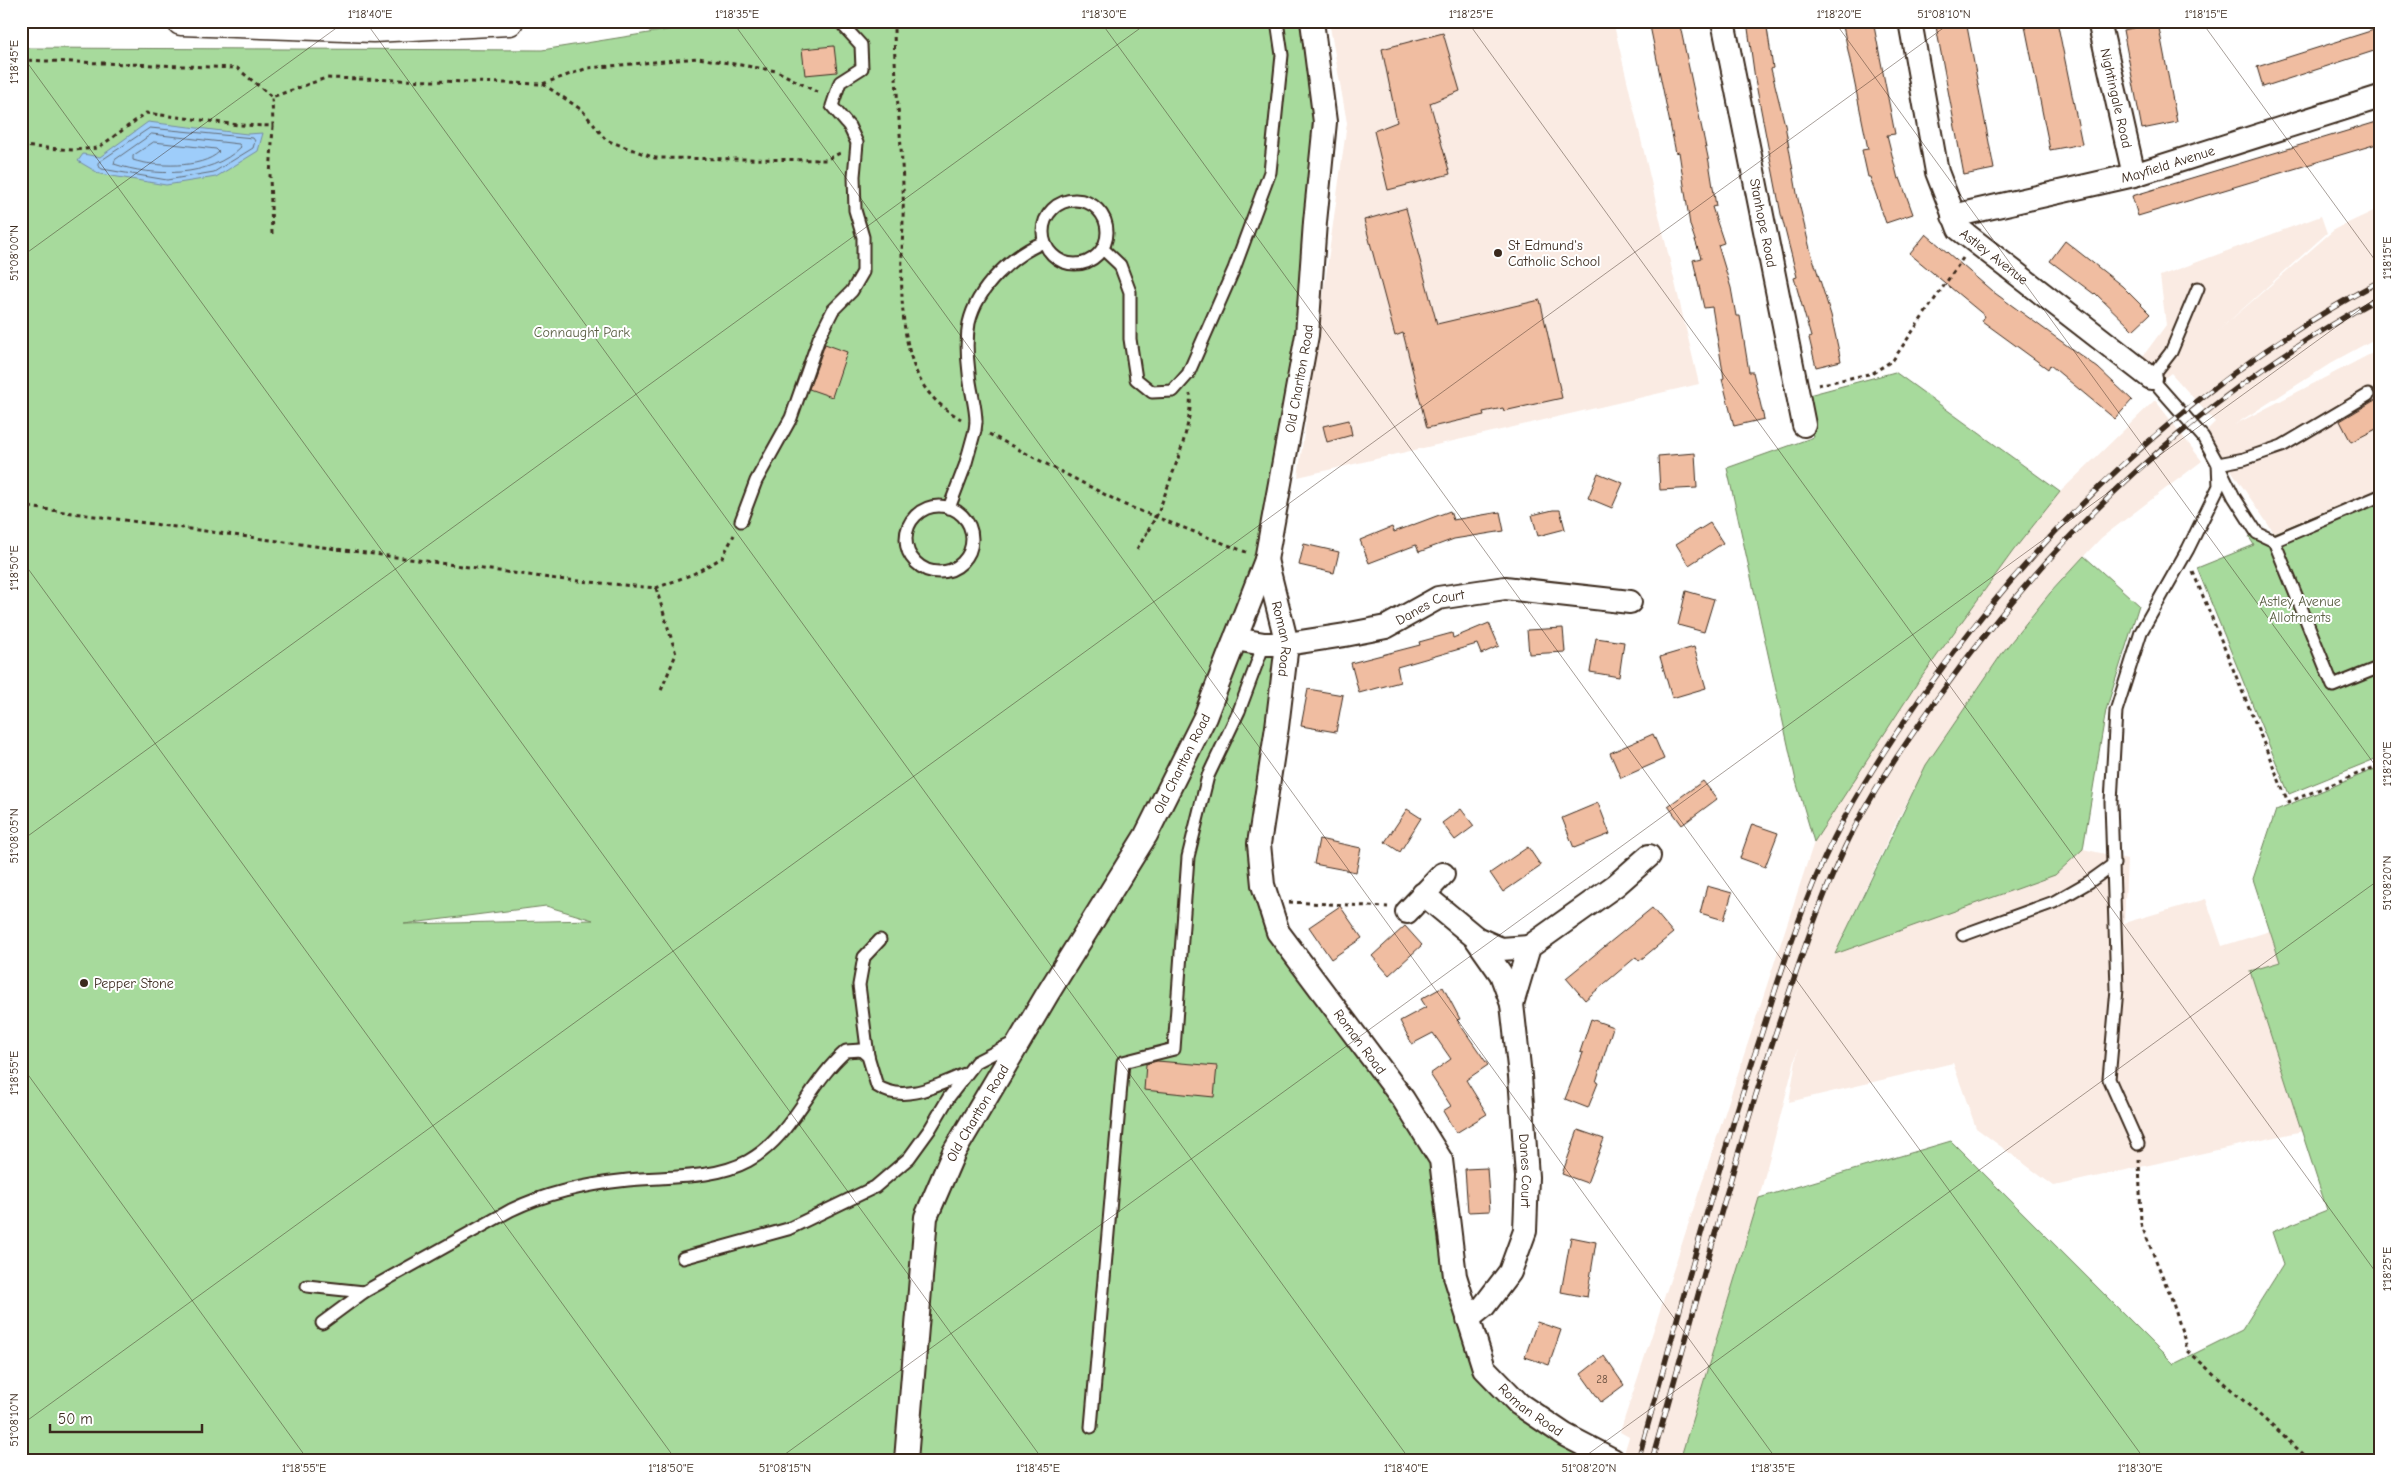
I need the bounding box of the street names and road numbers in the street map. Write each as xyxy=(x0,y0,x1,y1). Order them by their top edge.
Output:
street label: Nightingale Road xyxy=(2096,47,2136,150)
street label: Mayfield Avenue xyxy=(2119,142,2217,187)
street label: Stanhope Road xyxy=(1746,177,1780,269)
street label: Astley Avenue xyxy=(1956,225,2031,288)
street label: Old Charlton Road xyxy=(1281,324,1317,434)
street label: Danes Court xyxy=(1393,586,1467,629)
street label: Roman Road xyxy=(1268,599,1295,678)
street label: Old Charlton Road xyxy=(1150,711,1214,817)
street label: Roman Road xyxy=(1330,1006,1390,1078)
street label: Old Charlton Road xyxy=(943,1062,1013,1164)
street label: Danes Court xyxy=(1515,1133,1535,1209)
street label: Roman Road xyxy=(1495,1380,1566,1440)

